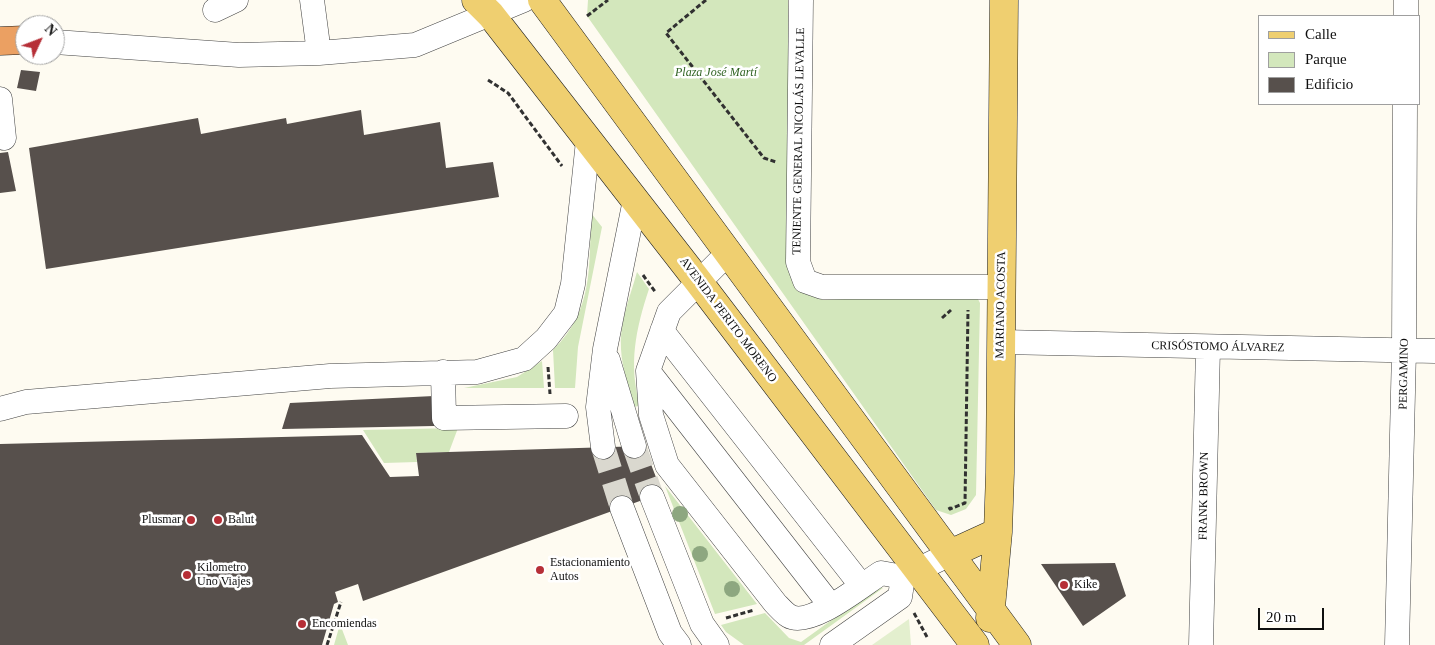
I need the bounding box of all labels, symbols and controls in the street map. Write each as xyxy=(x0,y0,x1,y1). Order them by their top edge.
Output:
north arrow xyxy=(15,15,65,65)
legend xyxy=(1258,15,1420,105)
text: N xyxy=(42,21,60,39)
text: Calle xyxy=(1305,26,1337,42)
street label: TENIENTE GENERAL NICOLÁS LEVALLE xyxy=(790,27,808,255)
text: Parque xyxy=(1305,51,1347,67)
park label: Plaza José Martí xyxy=(675,66,757,80)
text: Edificio xyxy=(1305,76,1353,92)
street label: MARIANO ACOSTA xyxy=(993,251,1009,359)
street label: AVENIDA PERITO MORENO xyxy=(676,255,780,385)
street label: PERGAMINO xyxy=(1396,338,1412,410)
street label: CRISÓSTOMO ÁLVAREZ xyxy=(1151,339,1285,355)
street label: FRANK BROWN xyxy=(1196,452,1212,540)
place label: Plusmar xyxy=(142,513,181,527)
place label: Balut xyxy=(228,513,254,527)
marker: Plusmar xyxy=(185,514,197,526)
marker: Balut xyxy=(212,514,224,526)
place label: Estacionamiento Autos xyxy=(550,556,630,584)
place label: Kilometro Uno Viajes xyxy=(197,561,251,589)
marker: Estacionamiento Autos xyxy=(534,564,546,576)
marker: Kilometro Uno Viajes xyxy=(181,569,193,581)
place label: Kike xyxy=(1074,578,1097,592)
marker: Kike xyxy=(1058,579,1070,591)
scale bar xyxy=(1260,598,1326,630)
text: 20 m xyxy=(1266,609,1296,625)
place label: Encomiendas xyxy=(312,617,377,631)
marker: Encomiendas xyxy=(296,618,308,630)

